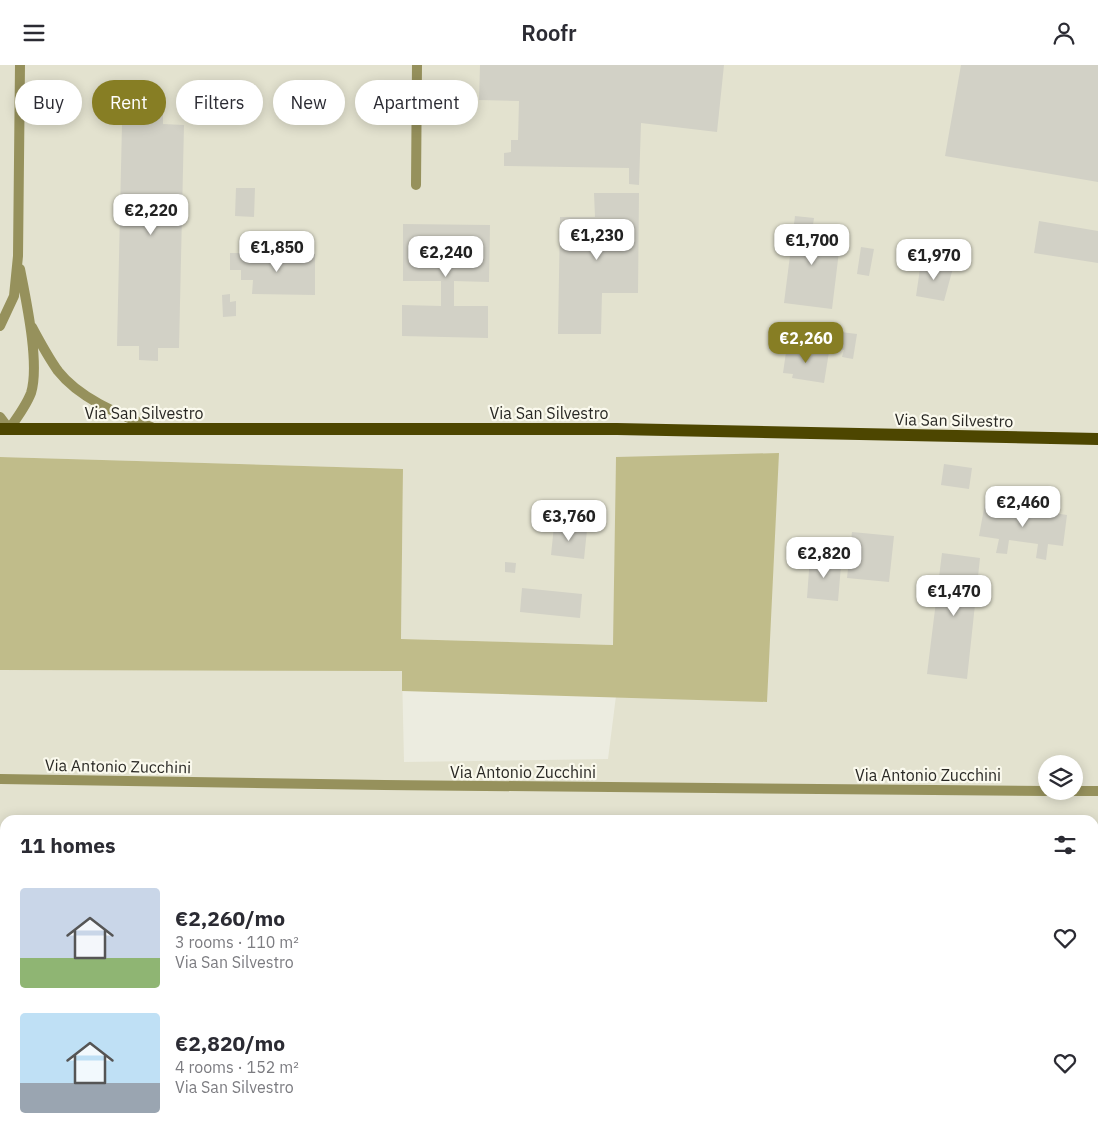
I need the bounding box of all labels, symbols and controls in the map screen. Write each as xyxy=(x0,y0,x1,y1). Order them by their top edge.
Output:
text: Roofr xyxy=(521,18,577,47)
icon: menu xyxy=(20,19,48,47)
icon: person xyxy=(1050,19,1078,47)
chip: Buy xyxy=(15,80,82,125)
chip: Rent xyxy=(92,80,166,125)
chip: Filters xyxy=(176,80,263,125)
chip: New xyxy=(273,80,345,125)
chip: Apartment xyxy=(355,80,478,125)
pin: €2,220 xyxy=(110,193,192,236)
text: €2,220 xyxy=(124,200,178,220)
pin: €1,230 xyxy=(556,219,638,261)
pin: €1,700 xyxy=(771,223,853,266)
text: €1,230 xyxy=(570,225,624,245)
text: €1,700 xyxy=(785,230,839,250)
pin: €1,850 xyxy=(236,231,318,273)
pin: €2,240 xyxy=(405,235,487,278)
text: €1,850 xyxy=(250,237,304,257)
pin: €1,970 xyxy=(893,239,975,281)
text: €2,240 xyxy=(419,242,473,262)
text: €1,970 xyxy=(907,245,961,265)
pin: €2,260 xyxy=(765,321,847,364)
text: €2,260 xyxy=(779,328,833,348)
street label: Via San Silvestro xyxy=(85,403,203,423)
street label: Via San Silvestro xyxy=(490,403,608,423)
street label: Via San Silvestro xyxy=(894,409,1014,431)
pin: €2,460 xyxy=(982,485,1064,528)
text: €2,460 xyxy=(996,492,1050,512)
pin: €3,760 xyxy=(528,499,610,542)
text: €3,760 xyxy=(542,506,596,526)
pin: €2,820 xyxy=(783,537,865,579)
text: €2,820 xyxy=(797,543,851,563)
pin: €1,470 xyxy=(913,575,995,617)
text: €1,470 xyxy=(927,581,981,601)
street label: Via Antonio Zucchini xyxy=(45,755,191,777)
map controls xyxy=(1038,755,1083,800)
button: layers xyxy=(1038,755,1083,800)
street label: Via Antonio Zucchini xyxy=(450,762,596,782)
street label: Via Antonio Zucchini xyxy=(855,765,1001,785)
text: 11 homes xyxy=(20,831,116,859)
icon: filters xyxy=(1051,831,1079,859)
text: €2,260/mo xyxy=(175,904,285,932)
icon: home xyxy=(60,908,120,968)
icon: heart xyxy=(1051,924,1079,952)
text: 3 rooms · 110 m² xyxy=(175,932,299,952)
text: Via San Silvestro xyxy=(175,952,294,972)
text: €2,820/mo xyxy=(175,1029,285,1057)
icon: home xyxy=(60,1033,120,1093)
icon: heart xyxy=(1051,1049,1079,1077)
text: 4 rooms · 152 m² xyxy=(175,1057,299,1077)
text: Via San Silvestro xyxy=(175,1077,294,1097)

